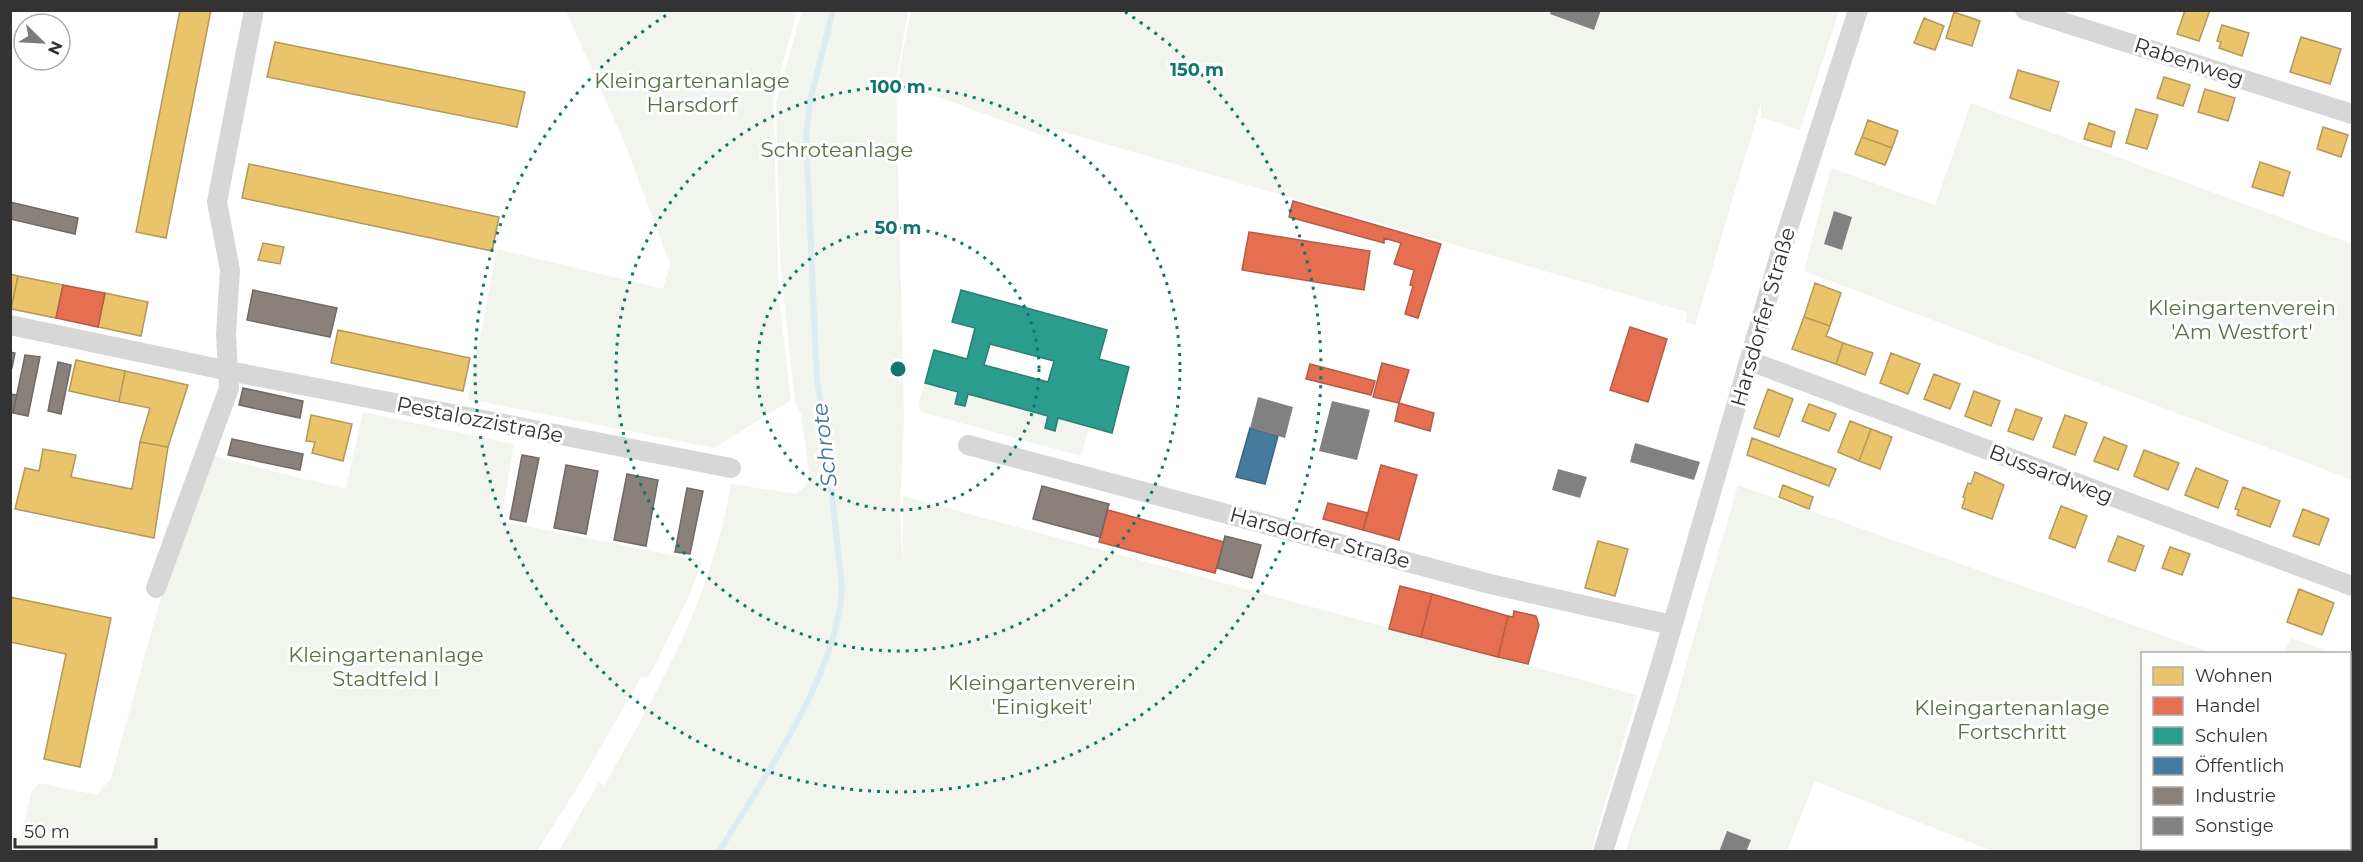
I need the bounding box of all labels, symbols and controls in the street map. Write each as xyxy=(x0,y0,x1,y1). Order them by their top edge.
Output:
north arrow xyxy=(12,12,72,72)
street label: Rabenweg xyxy=(2131,32,2247,91)
text: N xyxy=(44,38,67,58)
text: 150 m xyxy=(1170,59,1224,81)
park label: Kleingartenanlage Harsdorf xyxy=(594,68,790,117)
text: 100 m xyxy=(870,76,926,98)
park label: Schroteanlage xyxy=(761,137,913,162)
text: 50 m xyxy=(875,217,921,239)
street label: Harsdorfer Straße xyxy=(1725,224,1800,409)
park label: Kleingartenverein 'Am Westfort' xyxy=(2148,295,2336,344)
centre of rings xyxy=(888,359,908,379)
street label: Pestalozzistraße xyxy=(395,391,566,448)
water label: Schrote xyxy=(806,401,843,489)
street label: Bussardweg xyxy=(1986,438,2117,509)
street label: Harsdorfer Straße xyxy=(1227,501,1413,574)
park label: Kleingartenanlage Stadtfeld I xyxy=(288,642,484,691)
legend xyxy=(2141,652,2351,850)
text: Wohnen xyxy=(2195,665,2273,687)
park label: Kleingartenverein 'Einigkeit' xyxy=(948,670,1136,719)
park label: Kleingartenanlage Fortschritt xyxy=(1914,695,2110,744)
text: Handel xyxy=(2195,695,2260,717)
text: Schulen xyxy=(2195,725,2268,747)
text: Öffentlich xyxy=(2195,755,2284,777)
text: Industrie xyxy=(2195,785,2276,807)
scale bar xyxy=(15,811,156,849)
text: Sonstige xyxy=(2195,815,2274,837)
text: 50 m xyxy=(24,821,70,843)

